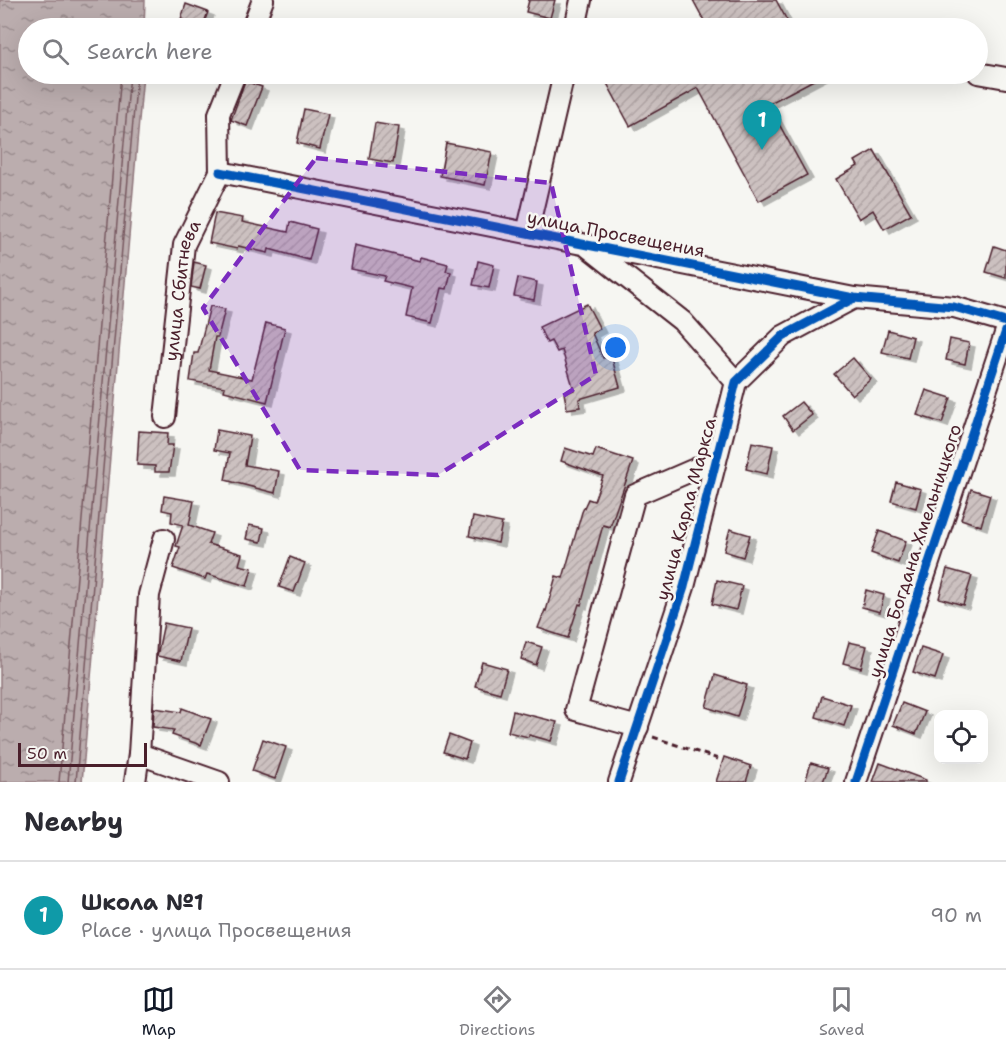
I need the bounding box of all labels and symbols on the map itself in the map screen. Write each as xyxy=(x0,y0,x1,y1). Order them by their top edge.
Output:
pin: 1 xyxy=(742,100,782,150)
street label: улица Просвещения xyxy=(525,205,707,263)
street label: улица Сбитнева xyxy=(159,216,207,362)
your location xyxy=(601,333,630,362)
street label: улица Карла Маркса xyxy=(650,415,722,603)
street label: улица Богдана Хмельницкого xyxy=(863,421,967,681)
scale bar xyxy=(18,740,147,768)

